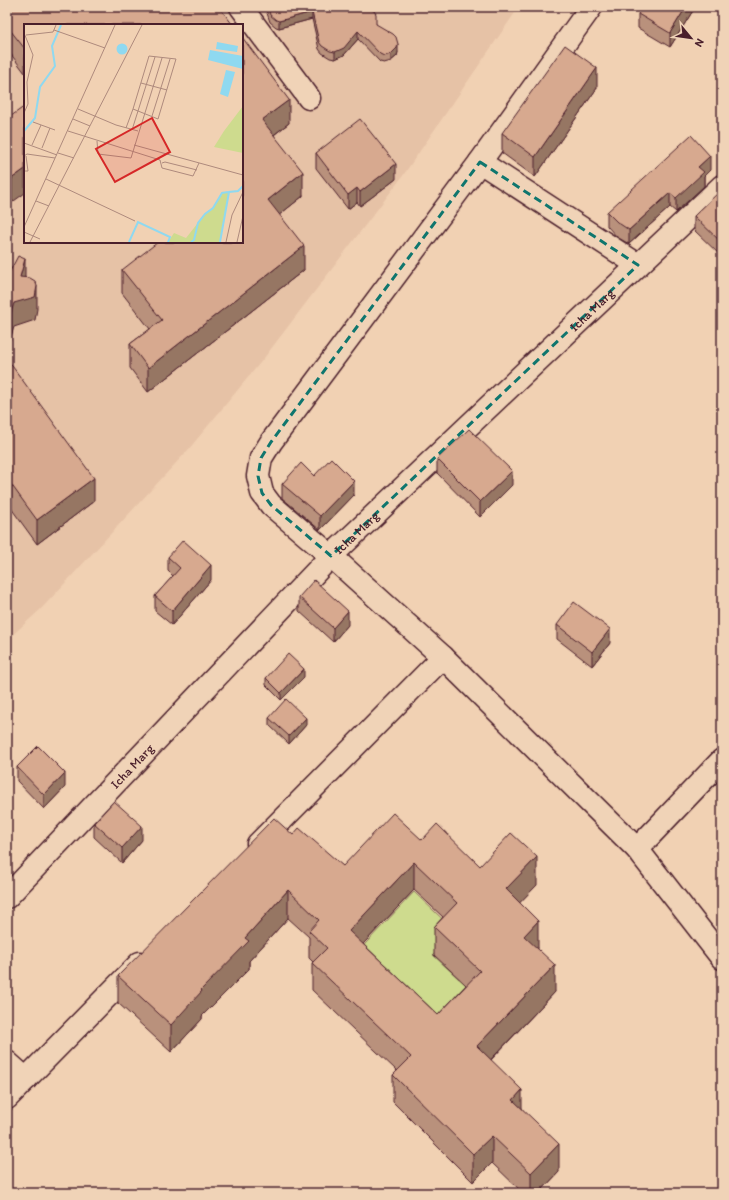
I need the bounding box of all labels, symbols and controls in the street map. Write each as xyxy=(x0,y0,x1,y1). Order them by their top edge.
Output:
north arrow xyxy=(671,18,711,58)
inset map xyxy=(24,24,243,243)
text: N xyxy=(692,36,707,49)
street label: Icha Marg xyxy=(566,285,617,335)
street label: Icha Marg xyxy=(331,508,382,557)
street label: Icha Marg xyxy=(107,740,157,792)

